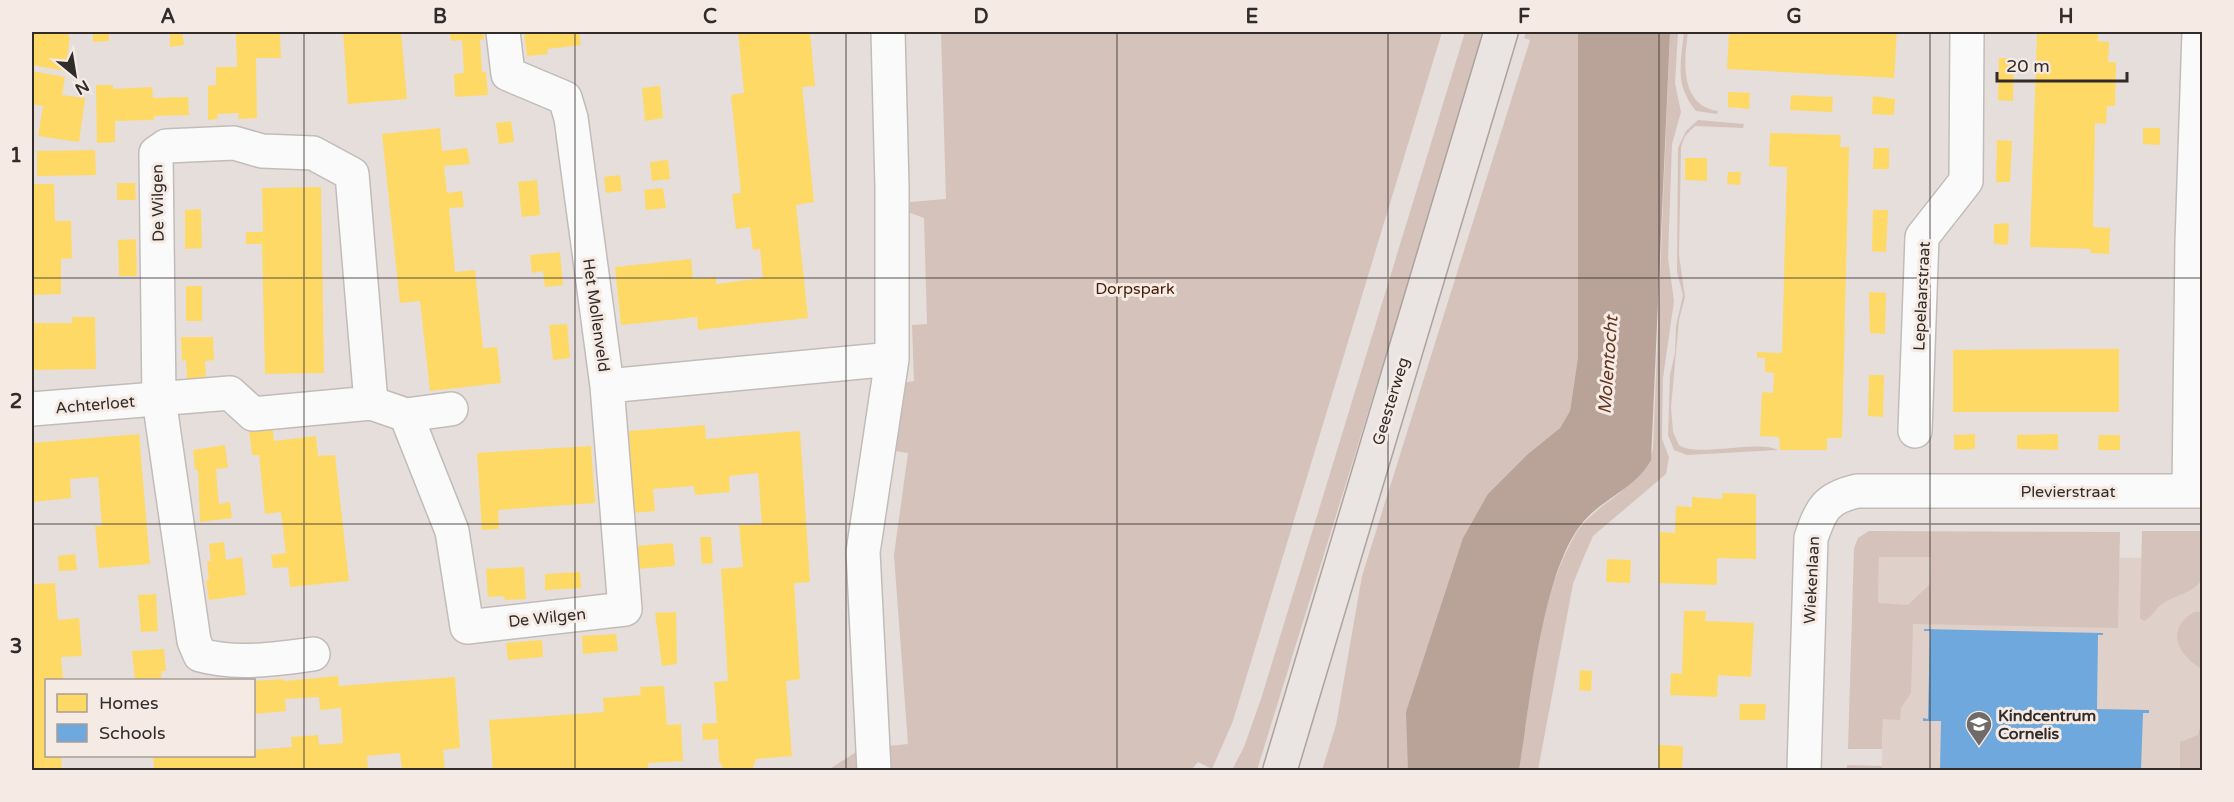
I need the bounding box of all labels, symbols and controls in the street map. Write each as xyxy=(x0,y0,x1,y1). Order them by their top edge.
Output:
text: A xyxy=(161,5,176,29)
text: B xyxy=(433,5,447,29)
text: C xyxy=(703,5,717,29)
text: D xyxy=(973,5,989,29)
text: E xyxy=(1246,5,1259,29)
text: F xyxy=(1518,5,1530,29)
text: G xyxy=(1786,5,1802,29)
text: H xyxy=(2058,5,2074,29)
north arrow xyxy=(45,45,105,105)
scale bar xyxy=(1997,45,2128,83)
text: 20 m xyxy=(2006,55,2050,77)
text: N xyxy=(71,75,93,99)
text: 1 xyxy=(10,144,22,168)
street label: De Wilgen xyxy=(147,164,169,242)
street label: Lepelaarstraat xyxy=(1909,241,1935,351)
street label: Het Mollenveld xyxy=(578,257,614,373)
park label: Dorpspark xyxy=(1095,279,1175,299)
water label: Molentocht xyxy=(1594,313,1623,415)
street label: Geesterweg xyxy=(1368,355,1414,448)
text: 2 xyxy=(10,390,22,414)
street label: Achterloet xyxy=(54,392,136,418)
street label: Plevierstraat xyxy=(2020,482,2116,502)
street label: Wiekenlaan xyxy=(1800,536,1824,625)
street label: De Wilgen xyxy=(507,604,587,632)
text: 3 xyxy=(10,635,22,659)
legend xyxy=(45,679,255,757)
text: Homes xyxy=(99,692,159,714)
place label: Kindcentrum Cornelis xyxy=(1998,706,2096,744)
school or university icon: Kindcentrum Cornelis xyxy=(1964,709,1994,747)
text: Schools xyxy=(99,722,166,744)

